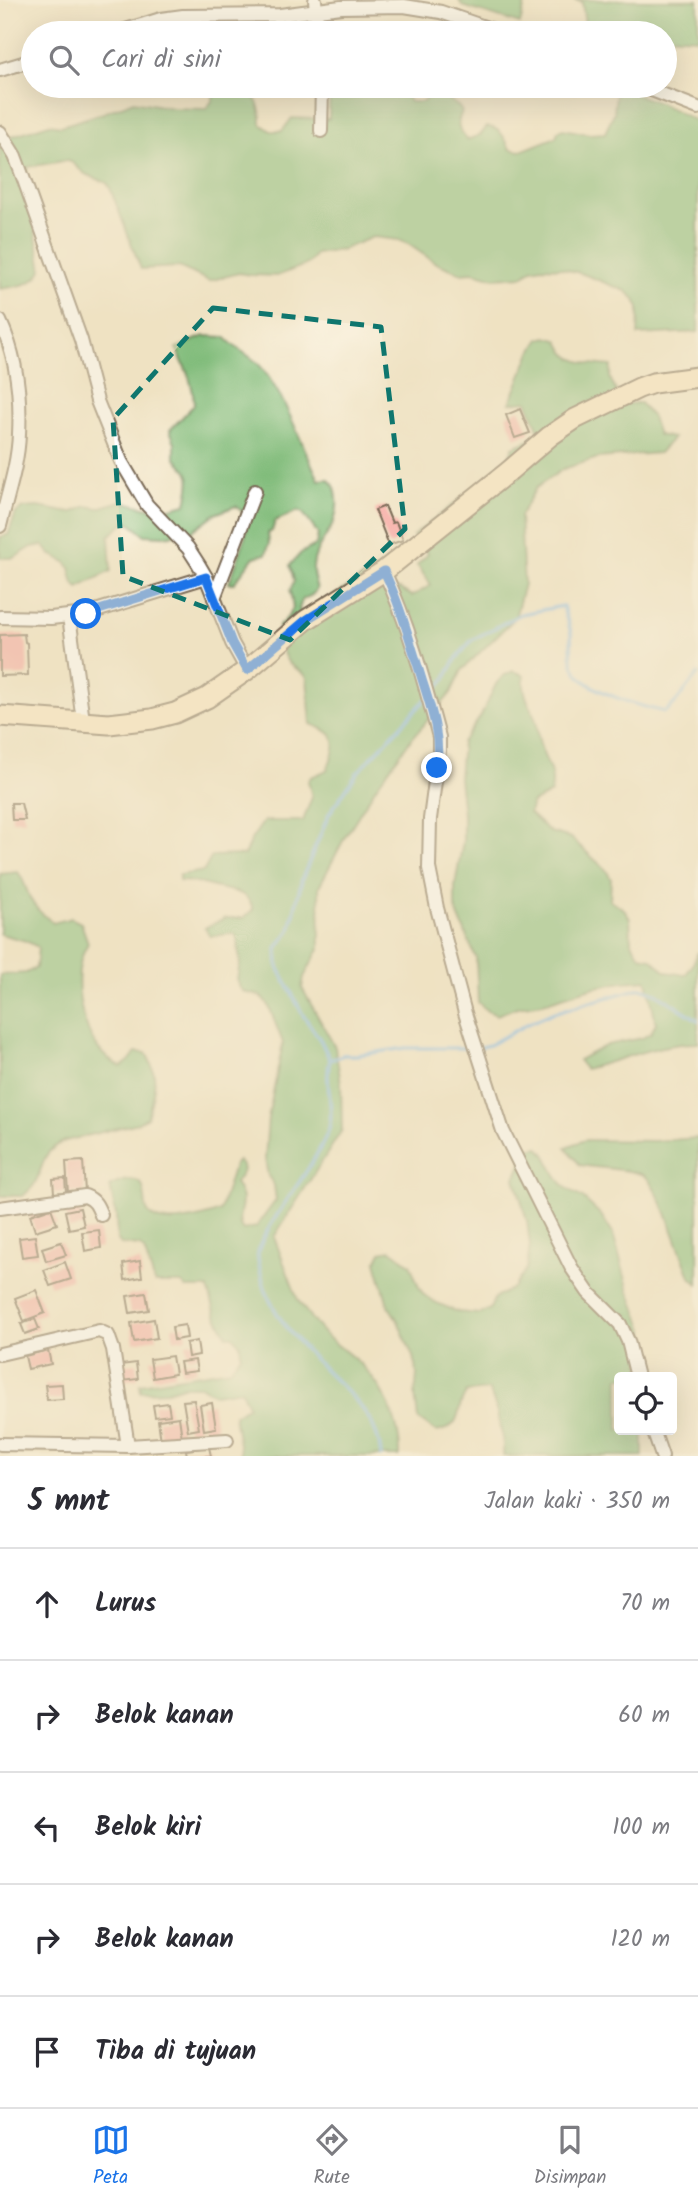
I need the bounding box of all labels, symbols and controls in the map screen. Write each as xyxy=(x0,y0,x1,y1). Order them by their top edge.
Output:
search box xyxy=(21,21,677,98)
text: Cari di sini xyxy=(101,39,221,81)
icon: search xyxy=(45,41,83,79)
route start xyxy=(70,598,101,629)
route end xyxy=(421,752,452,783)
map controls xyxy=(614,1372,677,1435)
button: locate xyxy=(614,1372,677,1435)
text: 5 mnt xyxy=(28,1478,109,1526)
text: Jalan kaki · 350 m xyxy=(484,1484,670,1520)
text: Lurus xyxy=(95,1583,156,1625)
icon: ahead xyxy=(28,1585,66,1623)
text: 70 m xyxy=(620,1586,670,1622)
text: Belok kanan xyxy=(95,1695,234,1737)
icon: right xyxy=(28,1697,66,1735)
text: 60 m xyxy=(618,1698,670,1734)
text: Belok kiri xyxy=(95,1807,201,1849)
icon: left xyxy=(28,1809,66,1847)
text: 100 m xyxy=(612,1810,670,1846)
text: Belok kanan xyxy=(95,1919,234,1961)
icon: right xyxy=(28,1921,66,1959)
text: 120 m xyxy=(610,1922,670,1958)
text: Tiba di tujuan xyxy=(95,2031,256,2073)
icon: arrive xyxy=(28,2033,66,2071)
tab: Peta xyxy=(92,2121,130,2193)
tab: Rute xyxy=(313,2121,351,2193)
tab: Disimpan xyxy=(534,2121,606,2193)

